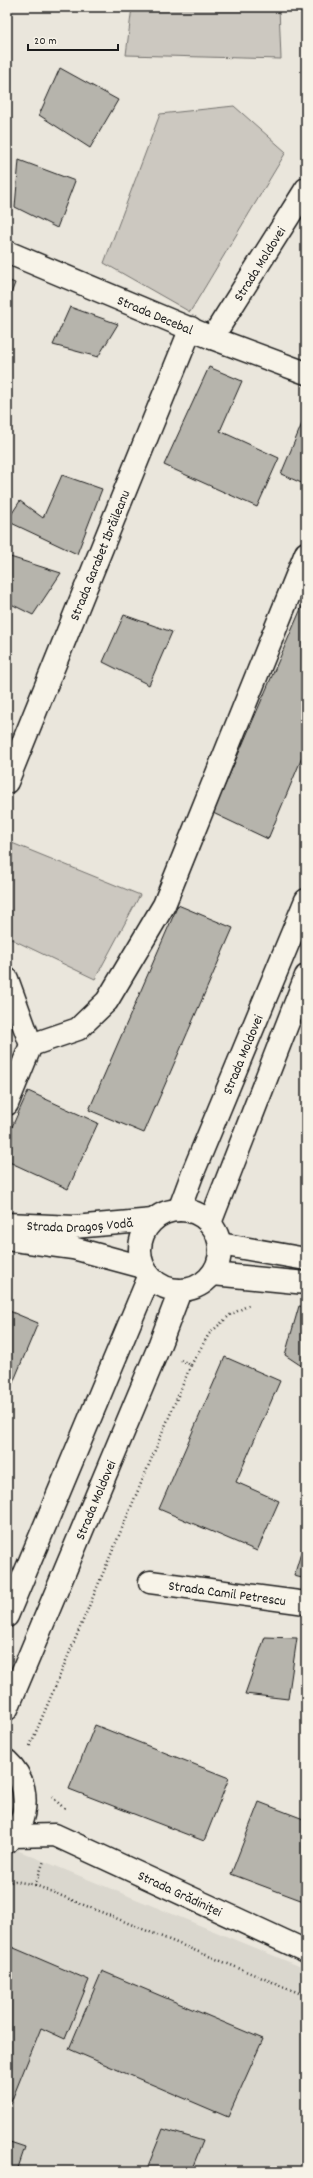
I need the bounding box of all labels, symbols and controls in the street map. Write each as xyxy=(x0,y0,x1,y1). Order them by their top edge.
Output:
scale bar xyxy=(28,26,118,52)
text: 20 m xyxy=(34,33,57,50)
street label: Strada Moldovei xyxy=(230,223,292,306)
street label: Strada Decebal xyxy=(114,291,196,341)
street label: Strada Garabet Ibrăileanu xyxy=(65,487,136,624)
street label: Strada Moldovei xyxy=(218,1012,270,1098)
street label: Strada Dragoș Vodă xyxy=(26,1214,134,1239)
street label: Strada Moldovei xyxy=(71,1457,122,1543)
street label: Strada Camil Petrescu xyxy=(167,1577,287,1612)
street label: Strada Grădiniței xyxy=(134,1867,225,1923)

